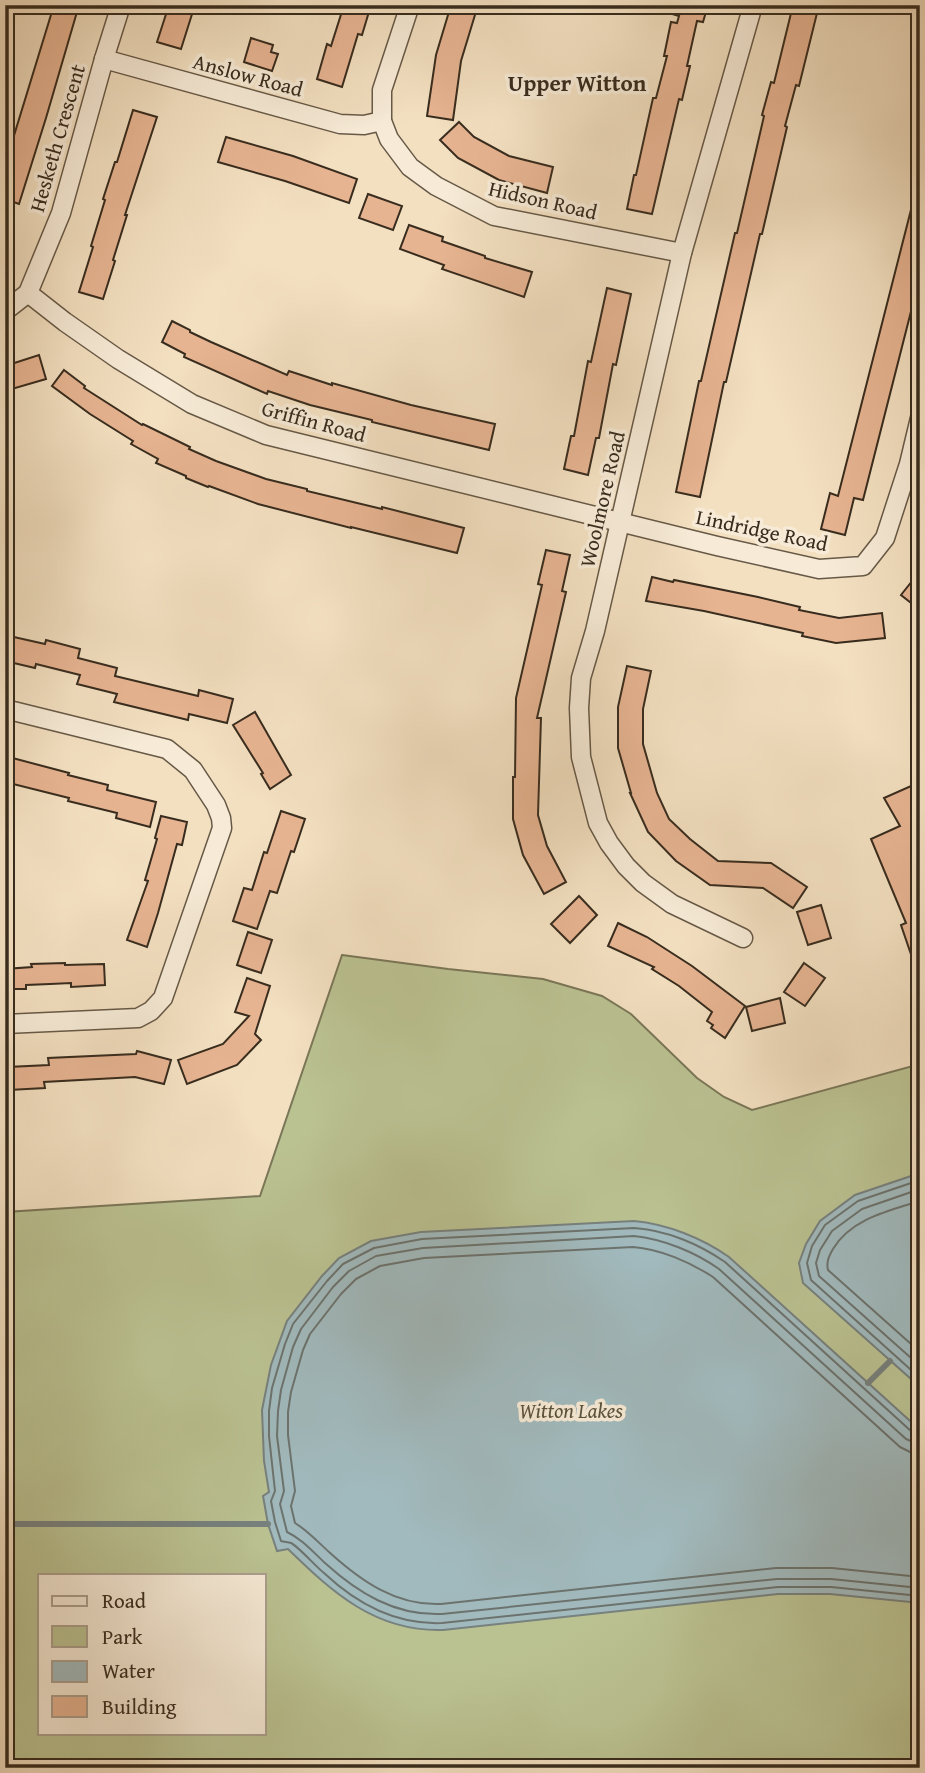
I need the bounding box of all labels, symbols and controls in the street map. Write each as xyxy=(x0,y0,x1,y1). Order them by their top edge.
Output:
street label: Anslow Road xyxy=(190,45,307,105)
street label: Hesketh Crescent xyxy=(21,60,93,216)
district label: Upper Witton xyxy=(508,66,647,99)
street label: Hidson Road xyxy=(486,172,601,228)
street label: Griffin Road xyxy=(258,392,370,450)
street label: Woolmore Road xyxy=(571,427,633,570)
street label: Lindridge Road xyxy=(693,501,831,559)
park label: Witton Lakes xyxy=(519,1395,623,1426)
legend xyxy=(38,1574,266,1734)
text: Road xyxy=(102,1585,147,1616)
text: Park xyxy=(102,1621,143,1652)
text: Water xyxy=(102,1655,155,1686)
text: Building xyxy=(102,1691,177,1722)

